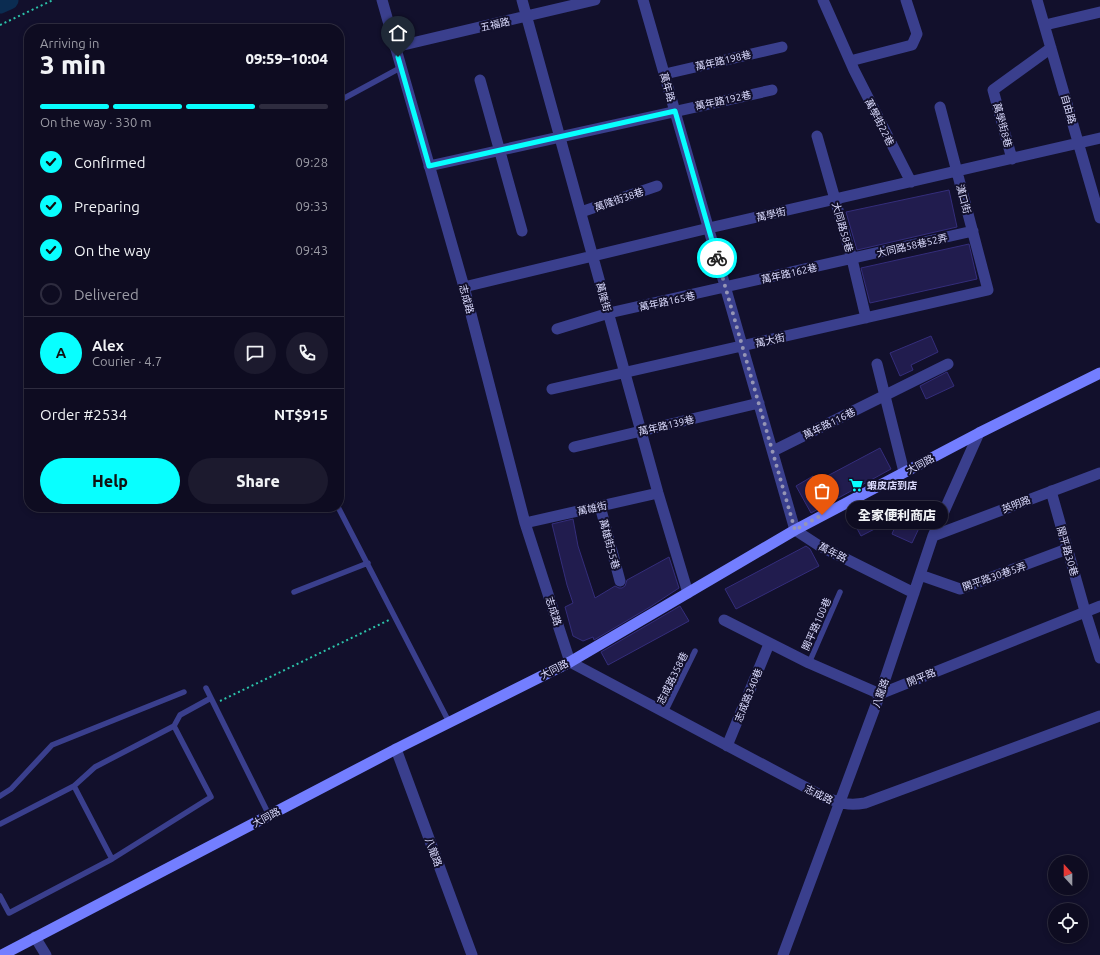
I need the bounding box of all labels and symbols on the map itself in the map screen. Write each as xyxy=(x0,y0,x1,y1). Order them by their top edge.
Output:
pin xyxy=(381,16,415,57)
street label: 五福路 xyxy=(479,16,511,33)
street label: 萬年路198巷 xyxy=(694,49,752,72)
street label: 萬年路 xyxy=(658,71,677,103)
street label: 萬年路192巷 xyxy=(694,89,752,112)
street label: 自由路 xyxy=(1059,93,1078,125)
street label: 萬學街22巷 xyxy=(863,97,896,148)
street label: 萬學街8巷 xyxy=(991,102,1014,149)
street label: 漢口街 xyxy=(954,183,973,215)
street label: 萬隆街38巷 xyxy=(593,186,645,213)
street label: 大同路58巷 xyxy=(830,201,855,253)
street label: 萬學街 xyxy=(755,206,787,223)
street label: 大同路58巷52弄 xyxy=(876,232,949,259)
courier xyxy=(697,238,737,278)
street label: 萬年路162巷 xyxy=(760,262,818,285)
street label: 萬隆街 xyxy=(594,281,613,313)
street label: 志成路 xyxy=(457,283,476,315)
street label: 萬年路165巷 xyxy=(638,290,696,313)
street label: 萬大街 xyxy=(754,332,786,349)
street label: 萬年路116巷 xyxy=(801,406,857,441)
street label: 萬年路139巷 xyxy=(637,414,695,437)
street label: 大同路 xyxy=(904,453,936,476)
pin xyxy=(805,474,839,515)
supermarket icon: 蝦皮店到店 xyxy=(848,477,864,493)
place label: 蝦皮店到店 xyxy=(867,480,917,491)
street label: 英明路 xyxy=(1000,494,1032,515)
street label: 萬雄街 xyxy=(576,500,608,517)
callout: 全家便利商店 xyxy=(846,501,948,529)
street label: 萬雄街55巷 xyxy=(598,518,621,570)
street label: 開平路30巷 xyxy=(1055,525,1080,577)
street label: 萬年路 xyxy=(817,541,849,564)
street label: 開平路30巷5弄 xyxy=(961,560,1028,593)
street label: 志成路 xyxy=(544,595,563,627)
street label: 開平路100巷 xyxy=(800,596,833,652)
street label: 志成路358巷 xyxy=(655,650,690,706)
street label: 大同路 xyxy=(538,658,570,681)
street label: 志成路340巷 xyxy=(733,667,764,724)
street label: 開平路 xyxy=(905,667,937,688)
street label: 八龍路 xyxy=(870,677,891,709)
street label: 志成路 xyxy=(803,783,835,806)
street label: 大同路 xyxy=(250,806,282,829)
street label: 八龍路 xyxy=(423,836,444,868)
north arrow xyxy=(1048,855,1088,895)

